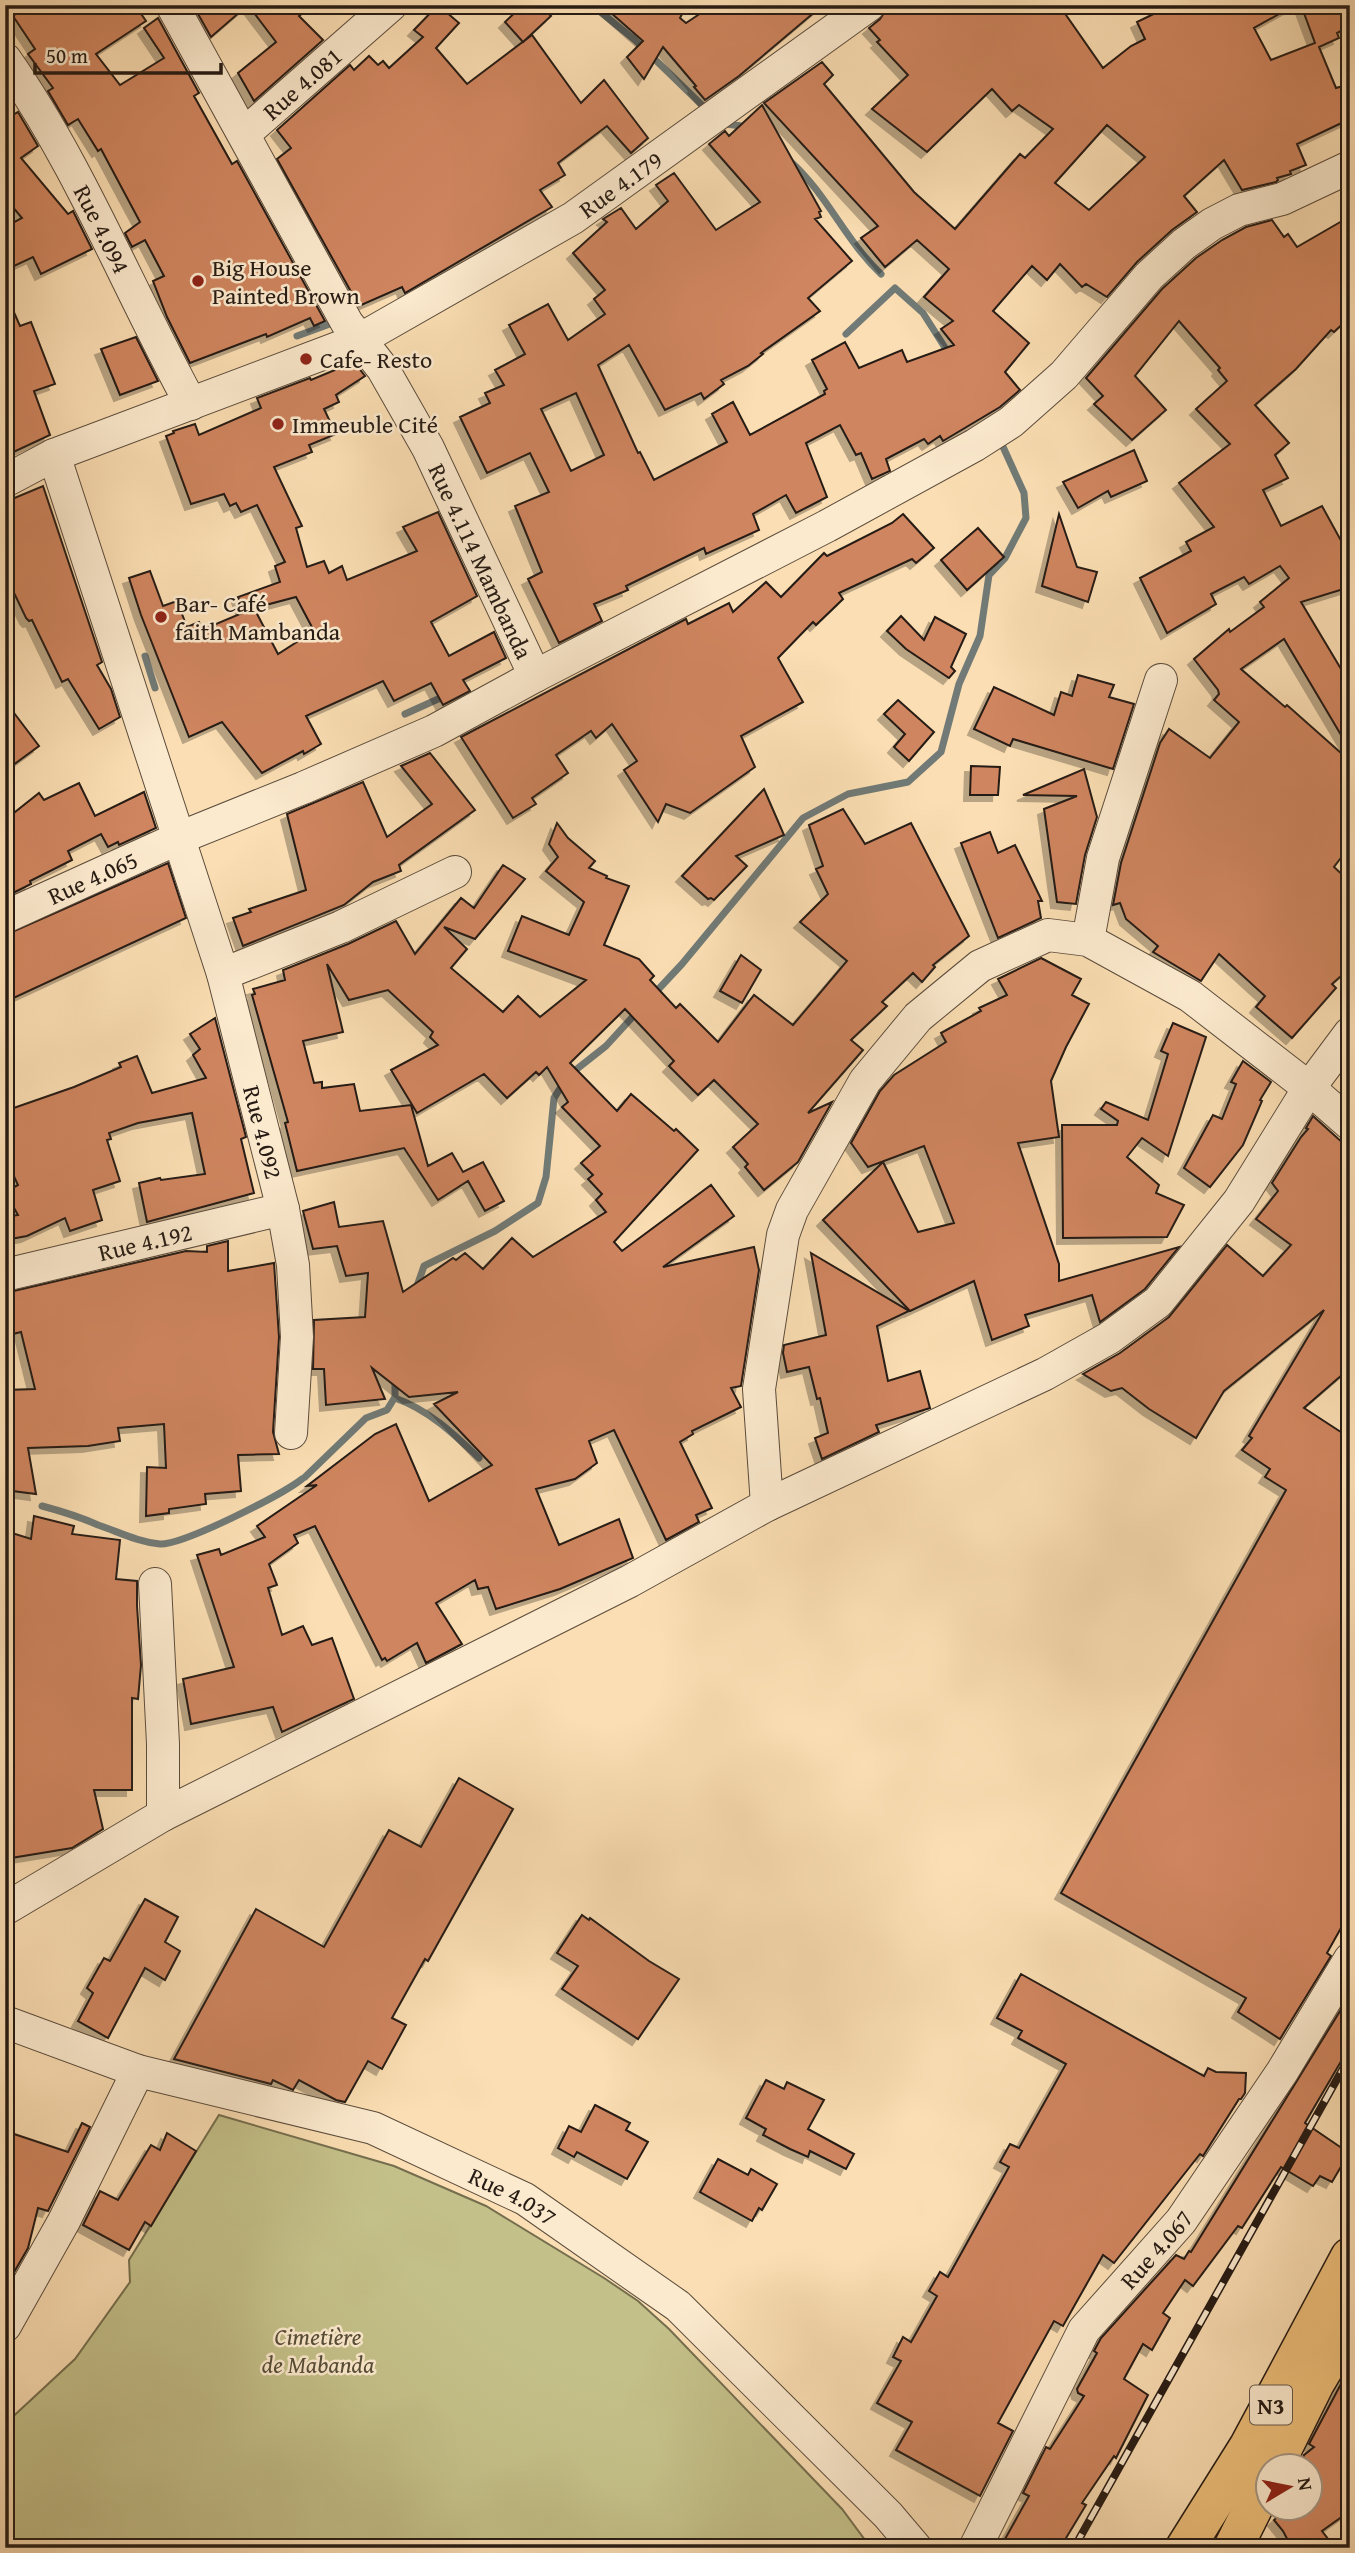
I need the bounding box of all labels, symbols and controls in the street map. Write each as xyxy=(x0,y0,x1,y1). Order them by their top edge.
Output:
scale bar xyxy=(35,32,220,76)
street label: Rue 4.081 xyxy=(254,39,349,128)
text: 50 m xyxy=(46,40,88,71)
street label: Rue 4.179 xyxy=(571,142,669,226)
street label: Rue 4.094 xyxy=(65,178,139,279)
place label: Big House Painted Brown xyxy=(212,250,360,313)
marker: Big House Painted Brown xyxy=(190,273,206,289)
place label: Cafe- Resto xyxy=(320,342,432,377)
marker: Cafe- Resto xyxy=(298,351,314,367)
place label: Immeuble Cité xyxy=(292,407,438,442)
marker: Immeuble Cité xyxy=(270,416,286,432)
street label: Rue 4.114 Mambanda xyxy=(420,457,542,665)
place label: Bar- Café faith Mambanda xyxy=(175,586,341,649)
marker: Bar- Café faith Mambanda xyxy=(153,609,169,625)
street label: Rue 4.065 xyxy=(42,842,143,913)
street label: Rue 4.092 xyxy=(235,1082,292,1183)
street label: Rue 4.192 xyxy=(95,1214,196,1270)
street label: Rue 4.037 xyxy=(463,2158,564,2234)
street label: Rue 4.067 xyxy=(1111,2203,1201,2296)
park label: Cimetière de Mabanda xyxy=(262,2319,374,2382)
road number: N3 xyxy=(1250,2386,1292,2424)
north arrow xyxy=(1254,2452,1324,2522)
text: N xyxy=(1291,2475,1321,2493)

